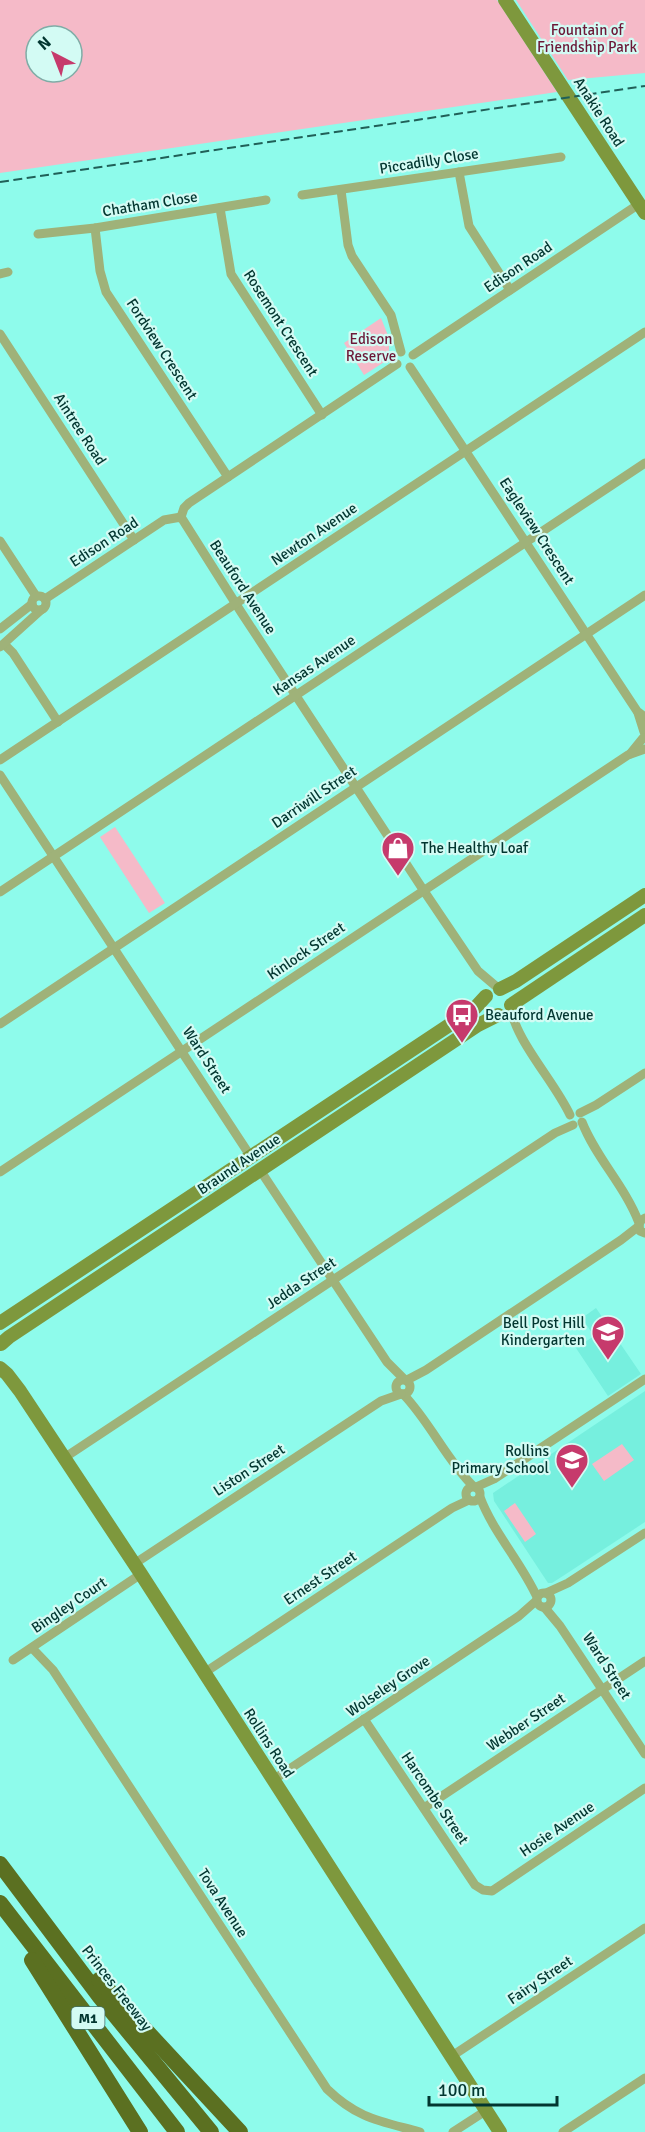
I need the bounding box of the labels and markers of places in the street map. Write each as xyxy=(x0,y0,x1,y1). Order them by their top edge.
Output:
shop icon: The Healthy Loaf xyxy=(380,830,416,877)
place label: The Healthy Loaf xyxy=(421,839,529,857)
bus stop icon: Beauford Avenue xyxy=(444,997,480,1044)
place label: Beauford Avenue xyxy=(485,1006,594,1024)
place label: Bell Post Hill Kindergarten xyxy=(501,1314,585,1349)
school or university icon: Bell Post Hill Kindergarten xyxy=(590,1314,626,1361)
place label: Rollins Primary School xyxy=(452,1442,549,1477)
school or university icon: Rollins Primary School xyxy=(554,1442,590,1489)

